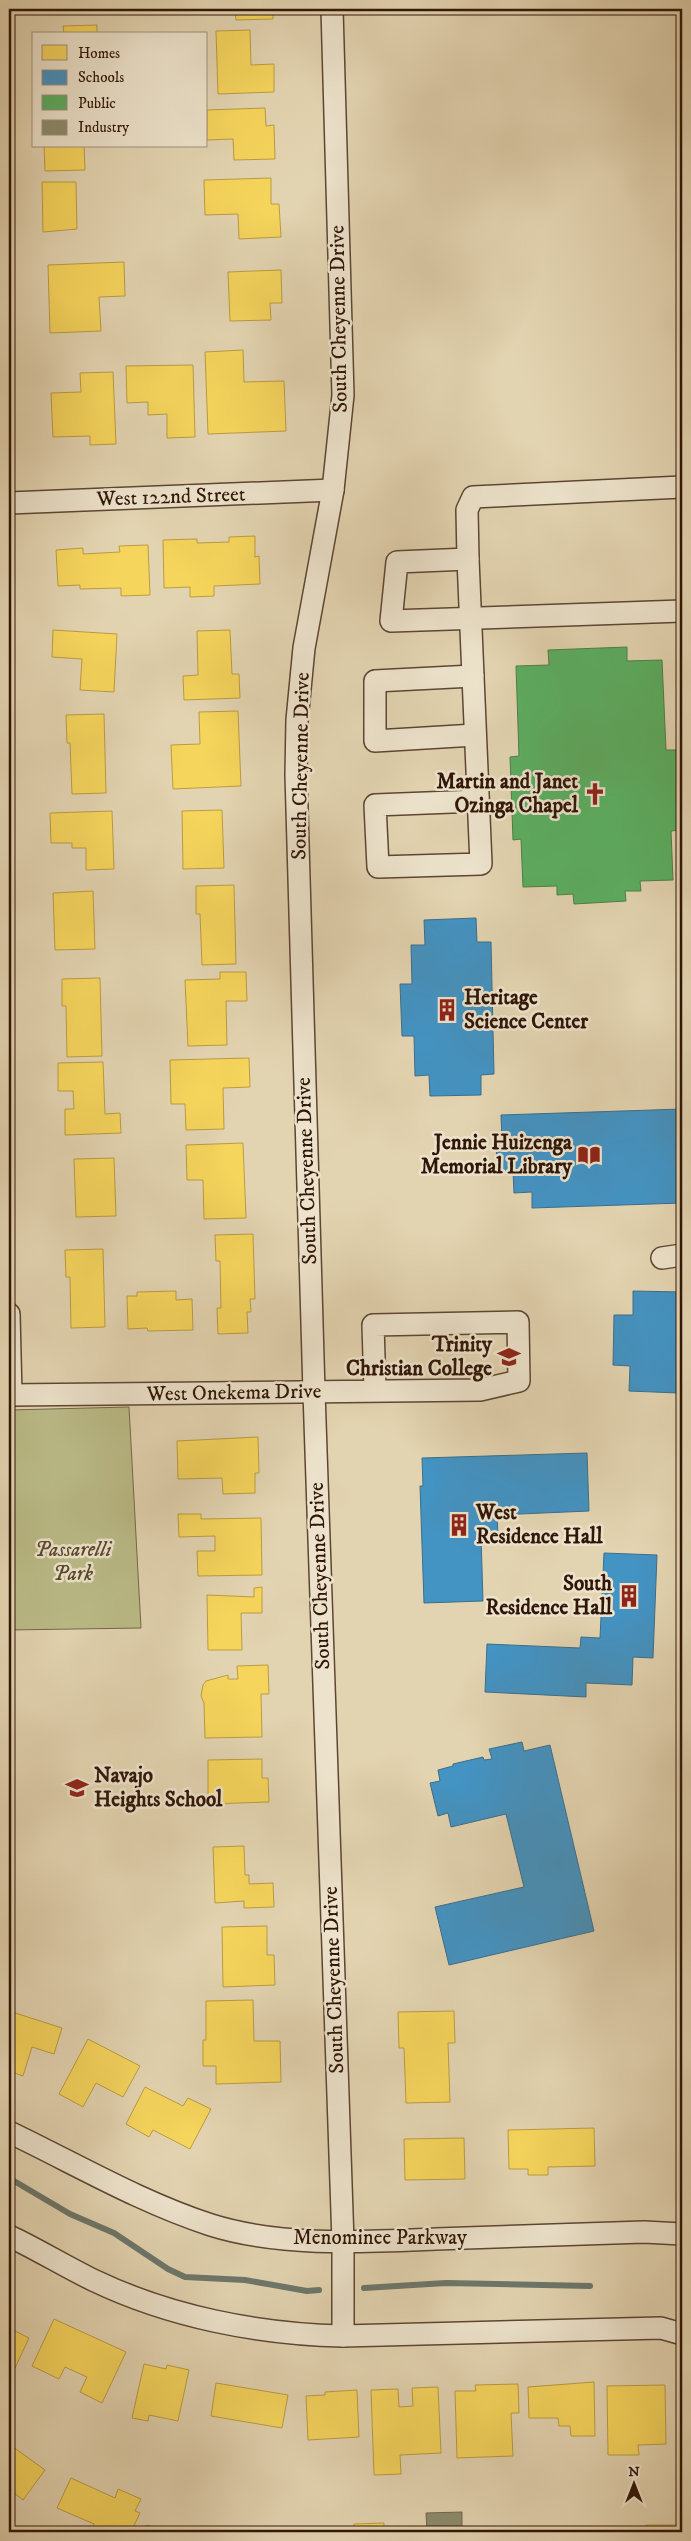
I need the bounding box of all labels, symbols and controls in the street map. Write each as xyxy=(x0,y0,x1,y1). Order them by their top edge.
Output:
legend xyxy=(32,32,208,148)
text: Homes xyxy=(78,44,120,63)
text: Schools xyxy=(78,68,124,87)
text: Public xyxy=(78,94,116,113)
text: Industry xyxy=(78,118,130,137)
street label: South Cheyenne Drive xyxy=(324,225,354,413)
street label: West 122nd Street xyxy=(95,481,246,513)
street label: South Cheyenne Drive xyxy=(286,672,316,860)
place label: Martin and Janet Ozinga Chapel xyxy=(436,769,579,819)
church icon: Martin and Janet Ozinga Chapel xyxy=(582,781,608,807)
place label: Heritage Science Center xyxy=(464,985,589,1035)
building icon: Heritage Science Center xyxy=(434,997,460,1023)
street label: South Cheyenne Drive xyxy=(291,1076,323,1265)
place label: Jennie Huizenga Memorial Library xyxy=(421,1130,573,1180)
library icon: Jennie Huizenga Memorial Library xyxy=(576,1142,602,1168)
place label: Trinity Christian College xyxy=(346,1332,493,1382)
school or university icon: Trinity Christian College xyxy=(496,1344,522,1370)
street label: West Onekema Drive xyxy=(146,1378,322,1408)
street label: South Cheyenne Drive xyxy=(304,1481,336,1670)
place label: West Residence Hall xyxy=(475,1500,603,1550)
building icon: West Residence Hall xyxy=(446,1512,472,1538)
park label: Passarelli Park xyxy=(35,1537,113,1587)
place label: South Residence Hall xyxy=(486,1571,613,1621)
building icon: South Residence Hall xyxy=(616,1583,642,1609)
place label: Navajo Heights School xyxy=(94,1763,223,1813)
school or university icon: Navajo Heights School xyxy=(64,1775,90,1801)
street label: South Cheyenne Drive xyxy=(318,1885,350,2074)
street label: Menominee Parkway xyxy=(293,2225,468,2251)
north arrow xyxy=(608,2458,658,2508)
text: N xyxy=(628,2463,640,2481)

